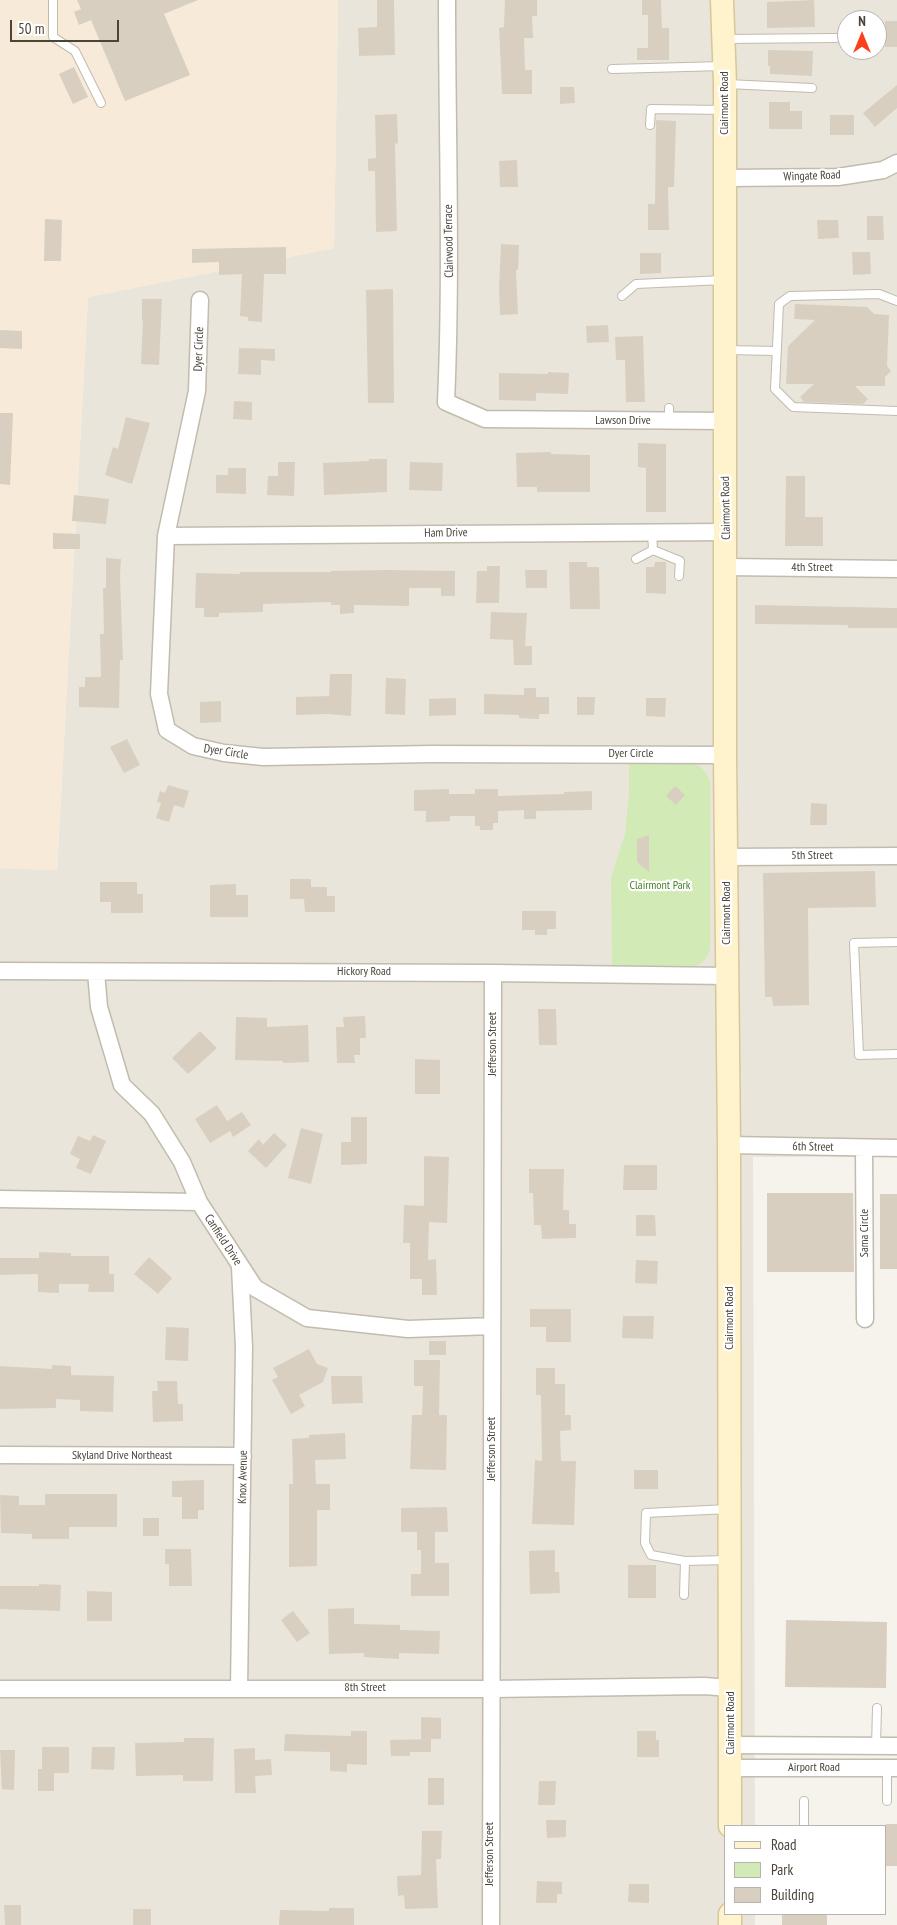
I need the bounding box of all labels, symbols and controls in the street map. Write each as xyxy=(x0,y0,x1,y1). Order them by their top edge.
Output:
scale bar xyxy=(12,10,121,42)
north arrow xyxy=(837,10,887,60)
text: N xyxy=(858,12,866,30)
text: 50 m xyxy=(18,19,44,38)
street label: Clairmont Road xyxy=(718,71,732,135)
street label: Wingate Road xyxy=(783,168,841,184)
street label: Clairwood Terrace xyxy=(441,204,457,278)
street label: Dyer Circle xyxy=(191,326,207,372)
street label: Lawson Drive xyxy=(595,414,651,428)
street label: Clairmont Road xyxy=(718,476,734,540)
street label: Ham Drive xyxy=(424,525,468,541)
street label: 4th Street xyxy=(791,561,833,575)
street label: Dyer Circle xyxy=(203,741,249,763)
street label: Dyer Circle xyxy=(609,747,653,761)
street label: 5th Street xyxy=(791,849,833,863)
park label: Clairmont Park xyxy=(630,879,690,893)
street label: Clairmont Road xyxy=(720,881,734,945)
street label: Hickory Road xyxy=(337,965,391,979)
street label: Jefferson Street xyxy=(486,1012,500,1076)
street label: 6th Street xyxy=(792,1139,834,1155)
street label: Sama Circle xyxy=(858,1209,872,1257)
street label: Canfield Drive xyxy=(201,1212,245,1268)
street label: Clairmont Road xyxy=(723,1286,737,1350)
street label: Jefferson Street xyxy=(485,1417,499,1481)
street label: Skyland Drive Northeast xyxy=(72,1449,172,1463)
street label: Knox Avenue xyxy=(235,1450,251,1504)
street label: 8th Street xyxy=(344,1681,386,1695)
street label: Clairmont Road xyxy=(724,1691,738,1755)
street label: Airport Road xyxy=(788,1761,840,1775)
street label: Jefferson Street xyxy=(483,1822,497,1886)
legend xyxy=(724,1825,887,1915)
text: Road xyxy=(771,1835,797,1854)
text: Park xyxy=(771,1860,793,1879)
text: Building xyxy=(771,1885,814,1904)

